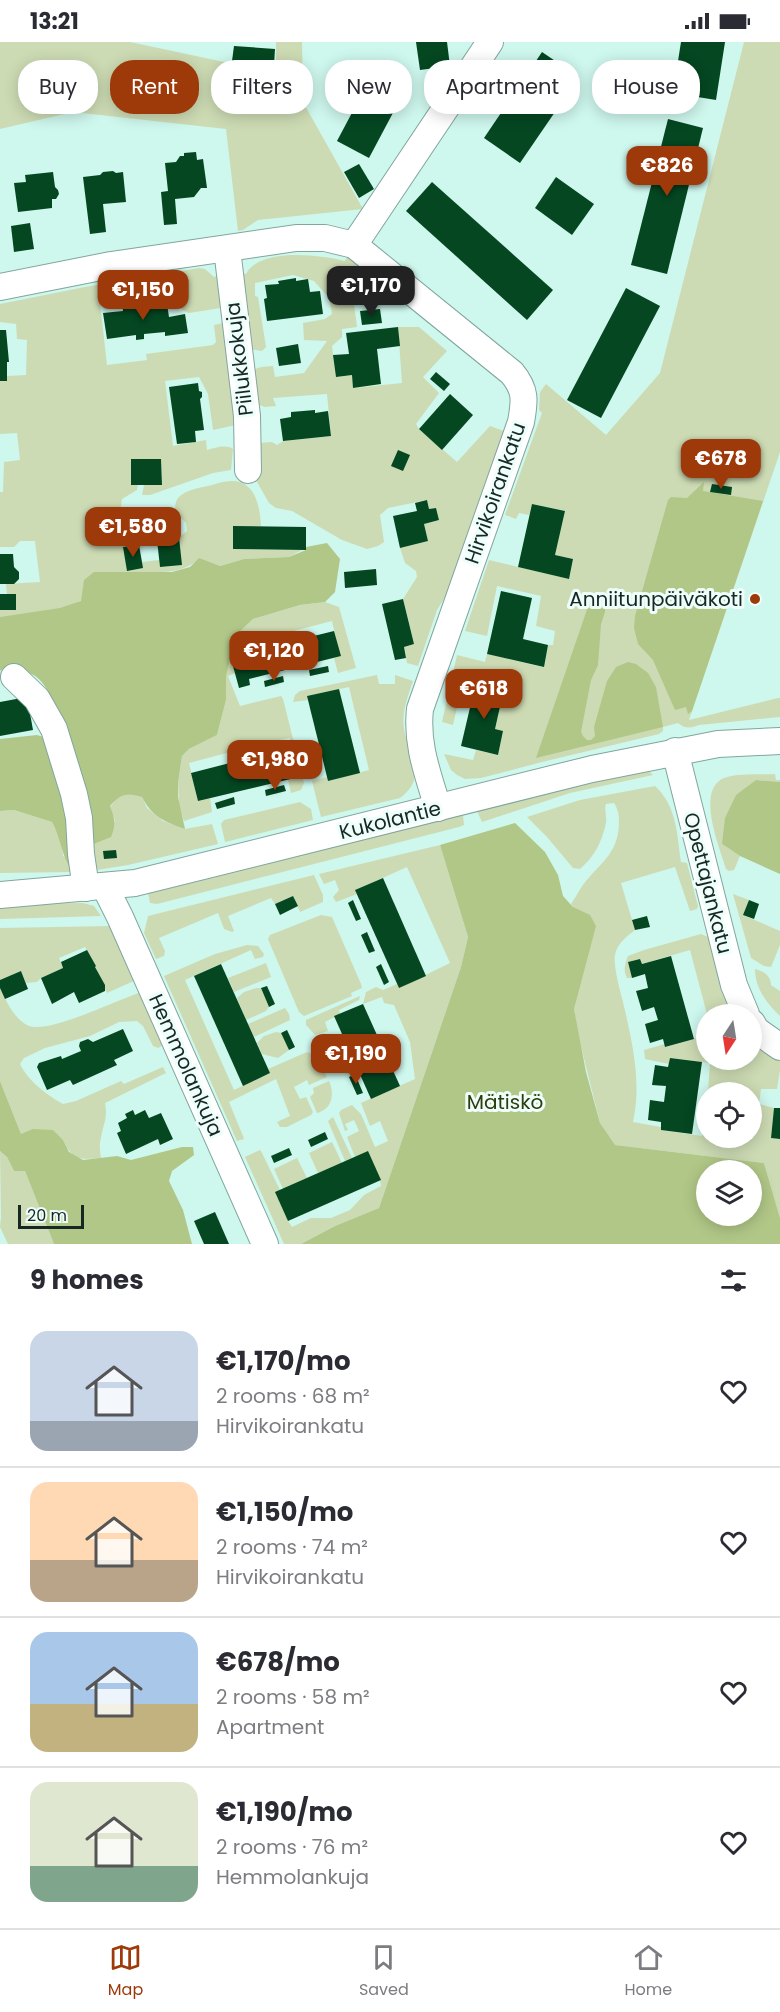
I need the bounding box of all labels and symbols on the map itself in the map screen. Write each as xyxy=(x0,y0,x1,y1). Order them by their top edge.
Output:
pin: €826 xyxy=(631,146,703,197)
pin: €1,170 xyxy=(322,266,420,317)
pin: €1,150 xyxy=(94,270,192,321)
street label: Piilukkokuja xyxy=(218,301,260,417)
street label: Hirvikoirankatu xyxy=(458,418,532,568)
pin: €678 xyxy=(685,439,757,490)
pin: €1,580 xyxy=(84,507,182,558)
place label: Anniitunpäiväkoti xyxy=(569,585,743,613)
marker: Anniitunpäiväkoti xyxy=(748,592,762,606)
pin: €1,120 xyxy=(225,631,323,682)
pin: €618 xyxy=(448,669,520,720)
pin: €1,980 xyxy=(226,740,324,791)
street label: Kukolantie xyxy=(336,794,444,846)
street label: Opettajankatu xyxy=(677,809,739,957)
street label: Hemmolankuja xyxy=(142,989,230,1141)
north arrow xyxy=(696,1004,762,1070)
pin: €1,190 xyxy=(307,1034,405,1085)
park label: Mätiskö xyxy=(467,1088,543,1116)
scale bar xyxy=(18,1202,84,1230)

